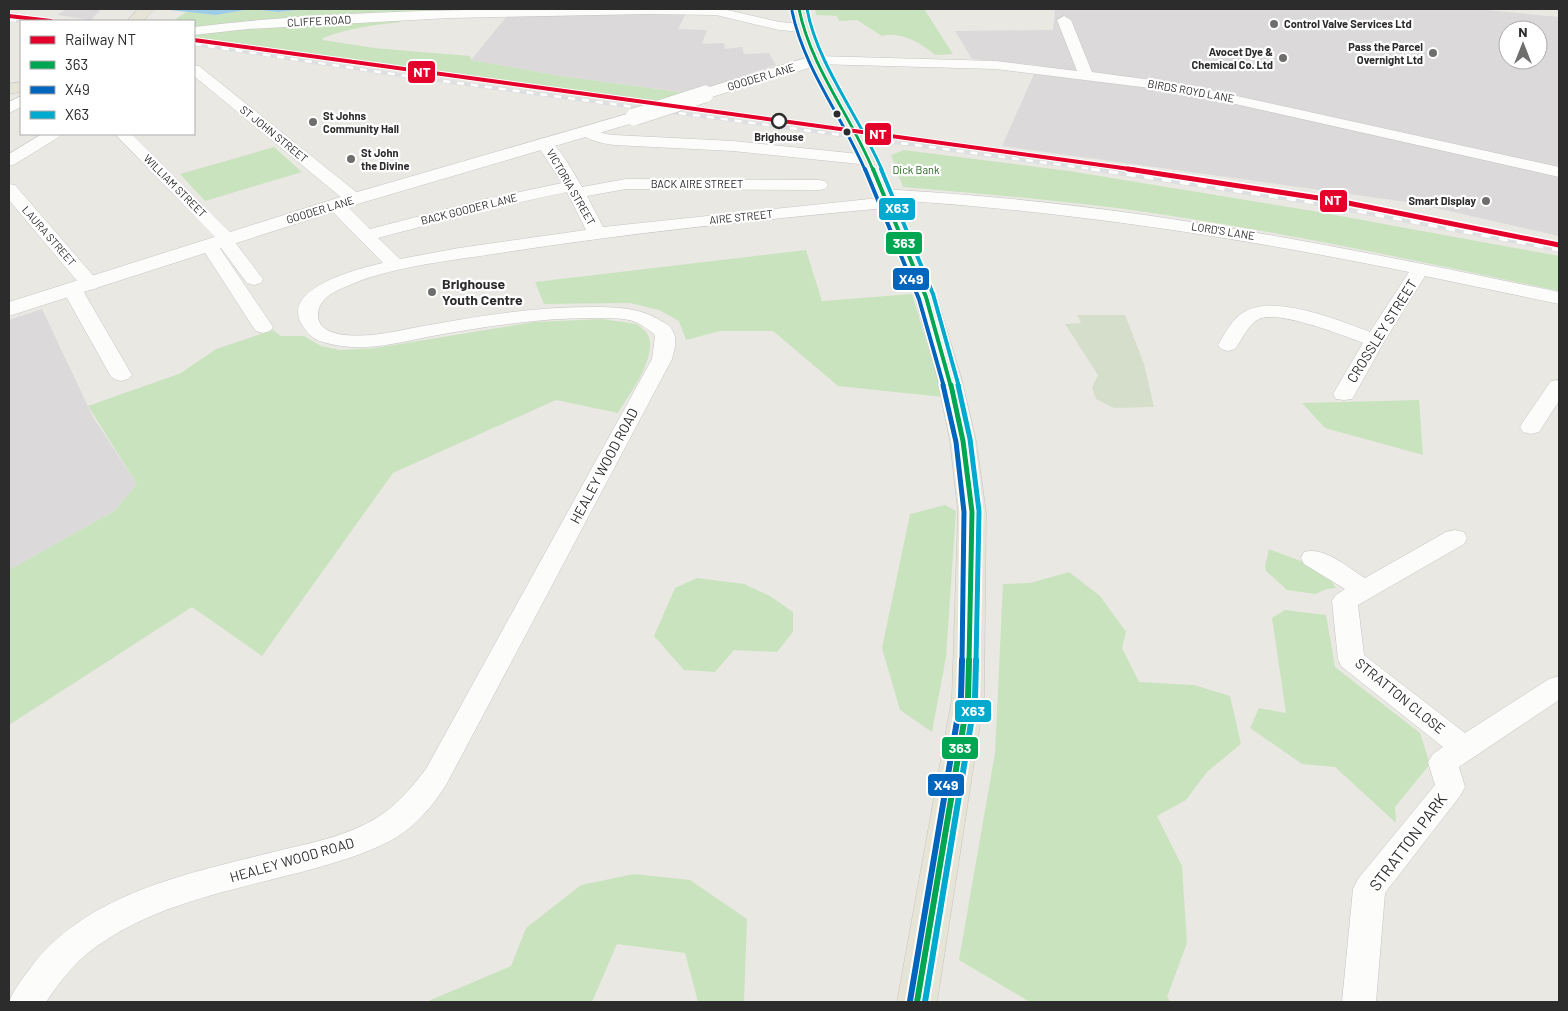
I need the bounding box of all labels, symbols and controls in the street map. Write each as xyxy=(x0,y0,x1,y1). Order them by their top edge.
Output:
street label: CLIFFE ROAD xyxy=(287,12,352,29)
place label: Control Valve Services Ltd xyxy=(1284,17,1412,30)
marker: Control Valve Services Ltd xyxy=(1268,18,1280,30)
legend xyxy=(20,20,195,135)
north arrow xyxy=(1498,20,1548,70)
text: N xyxy=(1518,23,1528,40)
text: Railway NT xyxy=(65,30,136,48)
place label: Pass the Parcel Overnight Ltd xyxy=(1348,40,1423,66)
place label: Avocet Dye & Chemical Co. Ltd xyxy=(1192,45,1273,71)
marker: Pass the Parcel Overnight Ltd xyxy=(1427,47,1439,59)
marker: Avocet Dye & Chemical Co. Ltd xyxy=(1277,52,1289,64)
text: 363 xyxy=(65,55,88,73)
line badge: NT xyxy=(407,60,436,84)
street label: GOODER LANE xyxy=(725,60,797,93)
text: NT xyxy=(413,63,431,80)
street label: BIRDS ROYD LANE xyxy=(1147,76,1236,105)
text: X49 xyxy=(65,80,90,98)
street label: ST JOHN STREET xyxy=(238,102,311,165)
text: X63 xyxy=(65,105,89,123)
place label: St Johns Community Hall xyxy=(323,109,399,135)
unlabelled marker xyxy=(832,109,842,119)
marker: Brighouse xyxy=(771,113,787,129)
marker: St Johns Community Hall xyxy=(307,116,319,128)
line badge: NT xyxy=(864,122,892,146)
text: NT xyxy=(869,125,887,142)
unlabelled marker xyxy=(842,127,852,137)
place label: Brighouse xyxy=(754,130,804,143)
place label: St John the Divine xyxy=(361,146,410,172)
street label: VICTORIA STREET xyxy=(544,146,598,227)
street label: WILLIAM STREET xyxy=(141,152,209,220)
marker: St John the Divine xyxy=(345,153,357,165)
park label: Dick Bank xyxy=(893,163,940,176)
street label: BACK AIRE STREET xyxy=(651,177,743,190)
line badge: NT xyxy=(1319,189,1348,213)
street label: BACK GOODER LANE xyxy=(419,190,519,227)
text: NT xyxy=(1324,191,1342,208)
street label: GOODER LANE xyxy=(284,193,356,226)
place label: Smart Display xyxy=(1409,194,1476,207)
marker: Smart Display xyxy=(1480,195,1492,207)
line badge: X63 xyxy=(878,197,916,221)
text: X63 xyxy=(885,199,909,216)
street label: LAURA STREET xyxy=(20,203,79,268)
street label: AIRE STREET xyxy=(709,207,773,226)
street label: LORD'S LANE xyxy=(1190,219,1256,242)
line badge: 363 xyxy=(885,231,923,255)
text: 363 xyxy=(893,234,915,251)
line badge: X49 xyxy=(892,267,930,291)
text: X49 xyxy=(899,270,923,287)
place label: Brighouse Youth Centre xyxy=(442,275,523,308)
street label: CROSSLEY STREET xyxy=(1343,276,1420,386)
marker: Brighouse Youth Centre xyxy=(426,286,438,298)
street label: HEALEY WOOD ROAD xyxy=(566,405,641,527)
street label: STRATTON CLOSE xyxy=(1352,654,1449,737)
line badge: X63 xyxy=(954,699,992,723)
text: X63 xyxy=(961,702,985,719)
line badge: 363 xyxy=(941,736,979,760)
text: 363 xyxy=(949,739,971,756)
line badge: X49 xyxy=(927,773,965,797)
text: X49 xyxy=(934,776,958,793)
street label: STRATTON PARK xyxy=(1365,789,1451,894)
street label: HEALEY WOOD ROAD xyxy=(228,834,356,885)

